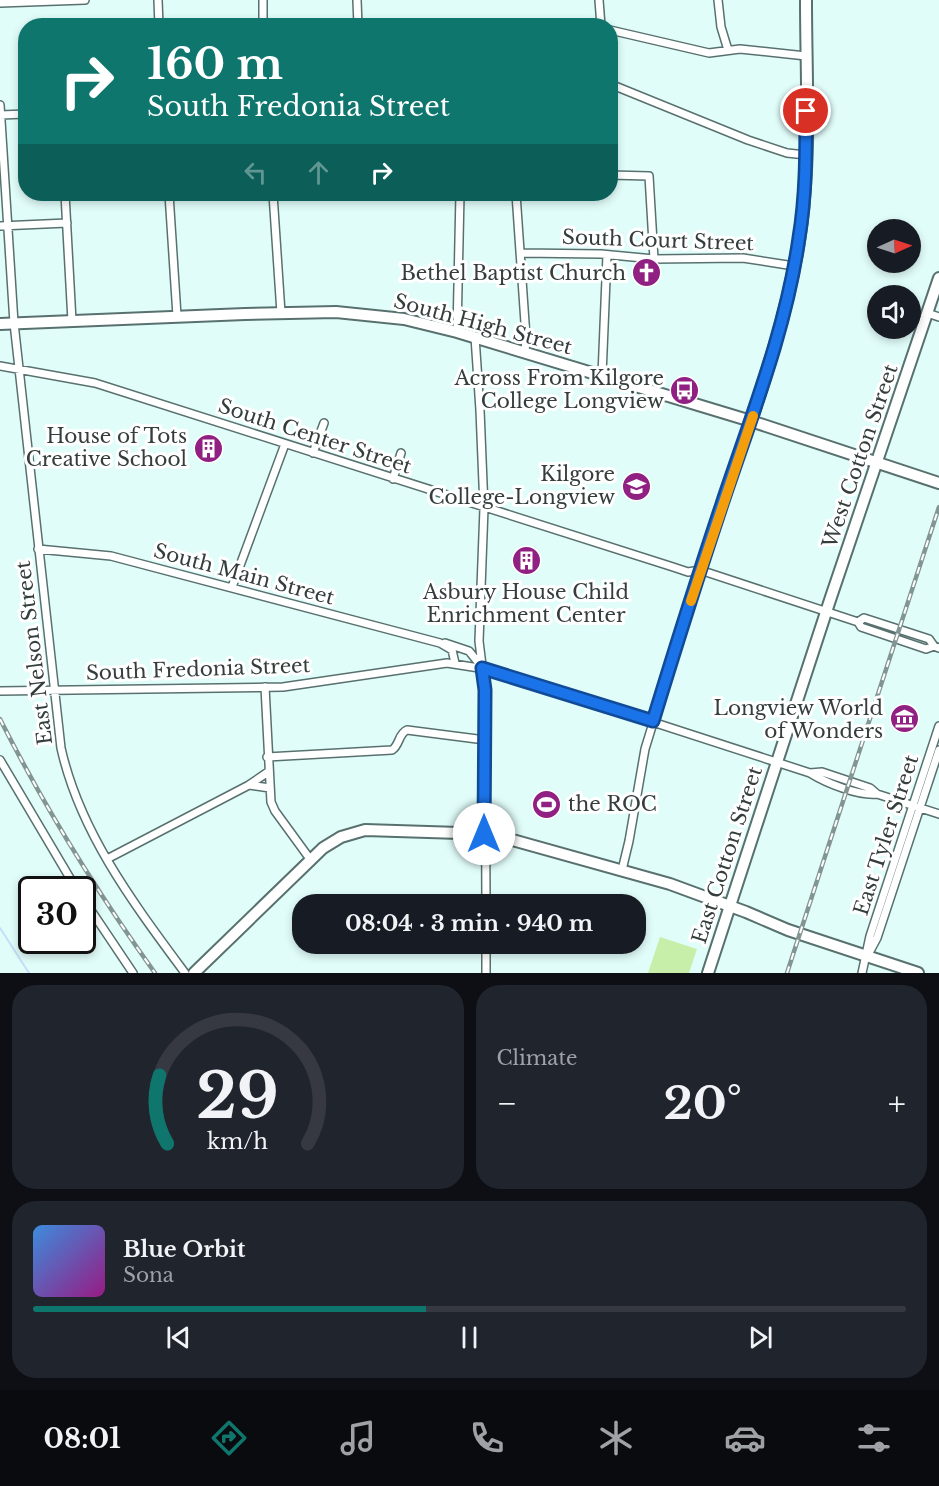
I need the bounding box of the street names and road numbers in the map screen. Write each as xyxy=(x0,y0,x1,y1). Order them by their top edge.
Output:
street label: South Court Street xyxy=(562,225,755,255)
street label: South High Street xyxy=(391,289,575,359)
street label: West Cotton Street xyxy=(817,361,903,552)
street label: South Center Street xyxy=(215,393,415,479)
street label: South Main Street xyxy=(151,538,337,610)
street label: East Nelson Street xyxy=(11,559,57,746)
street label: South Fredonia Street xyxy=(85,653,311,685)
street label: East Tyler Street xyxy=(849,751,923,918)
street label: East Cotton Street xyxy=(687,763,767,947)

